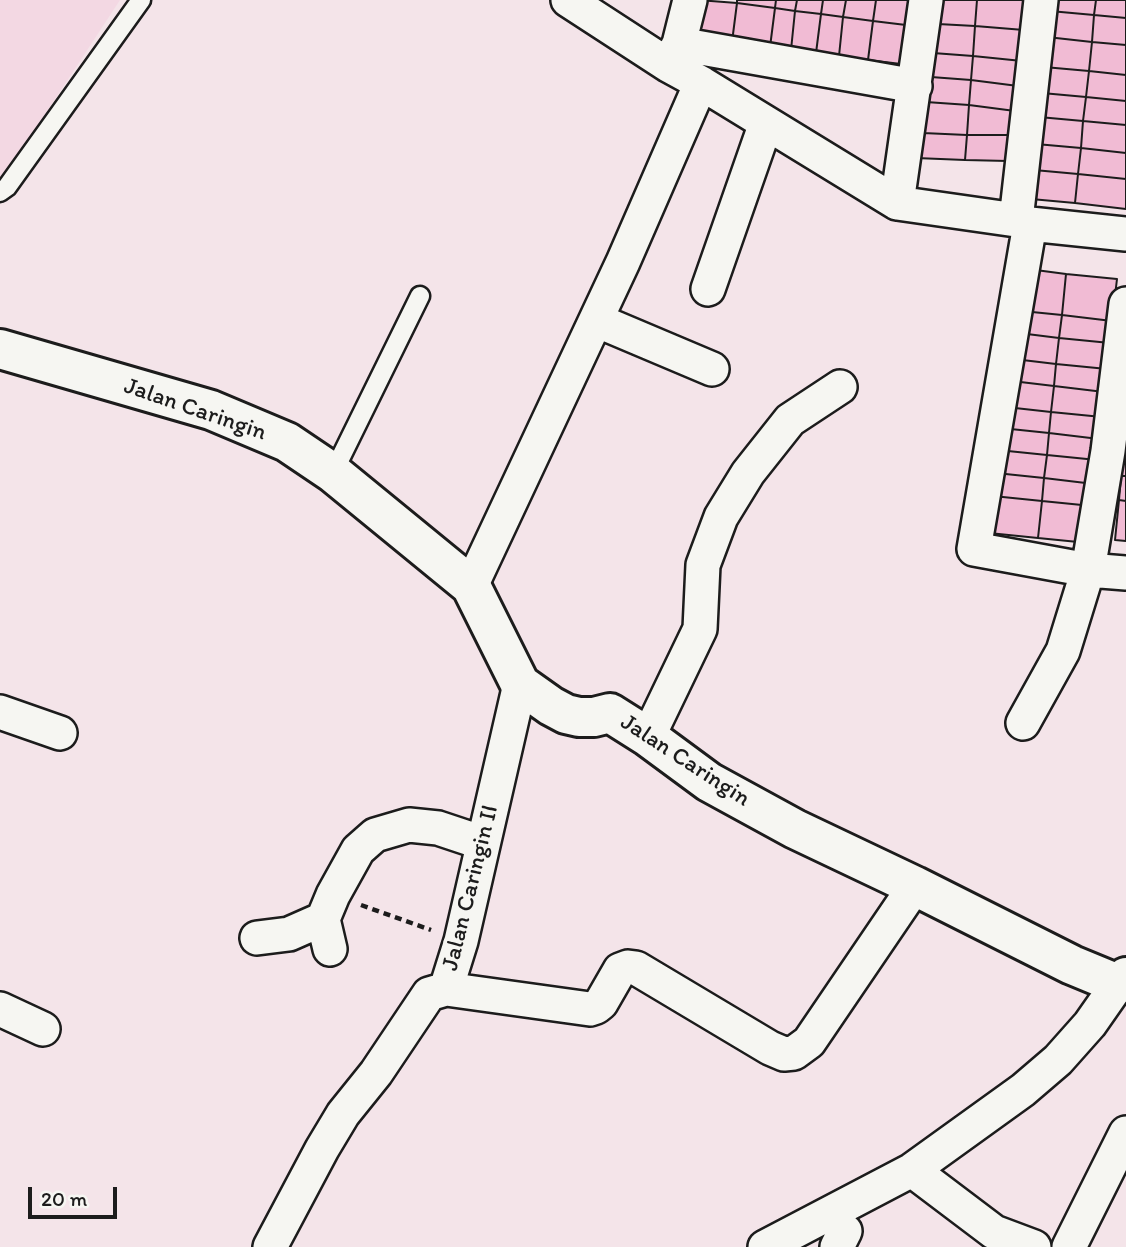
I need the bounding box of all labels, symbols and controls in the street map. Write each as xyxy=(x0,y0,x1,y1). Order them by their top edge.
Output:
street label: Jalan Caringin xyxy=(120,372,270,448)
street label: Jalan Caringin xyxy=(615,708,755,814)
street label: Jalan Caringin II xyxy=(437,802,505,974)
scale bar xyxy=(32,1174,121,1218)
text: 20 m xyxy=(41,1186,87,1211)

